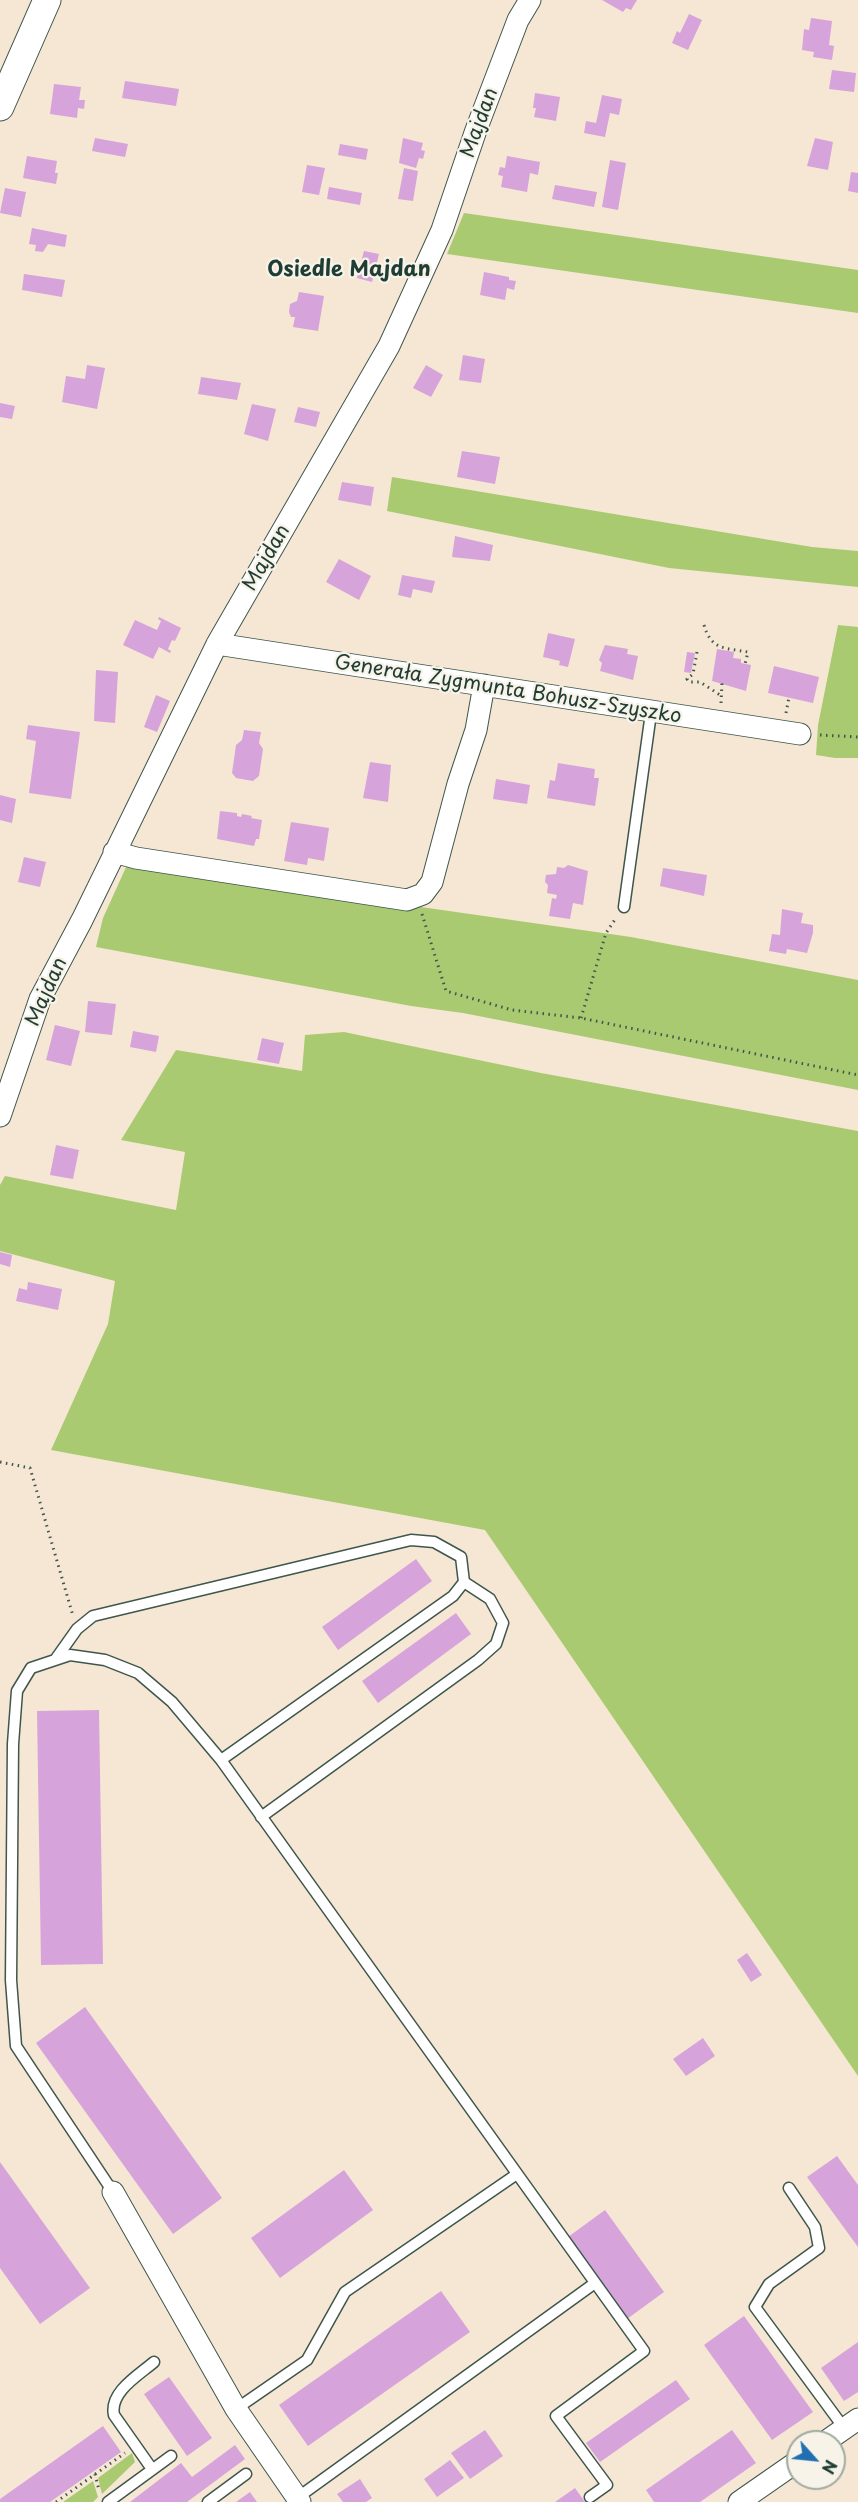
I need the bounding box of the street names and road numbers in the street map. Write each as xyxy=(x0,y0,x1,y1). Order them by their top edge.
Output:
street label: Majdan xyxy=(456,85,504,161)
street label: Majdan xyxy=(238,520,296,596)
street label: Generała Zygmunta Bohusz-Szyszko xyxy=(333,651,683,729)
street label: Majdan xyxy=(21,954,73,1030)

